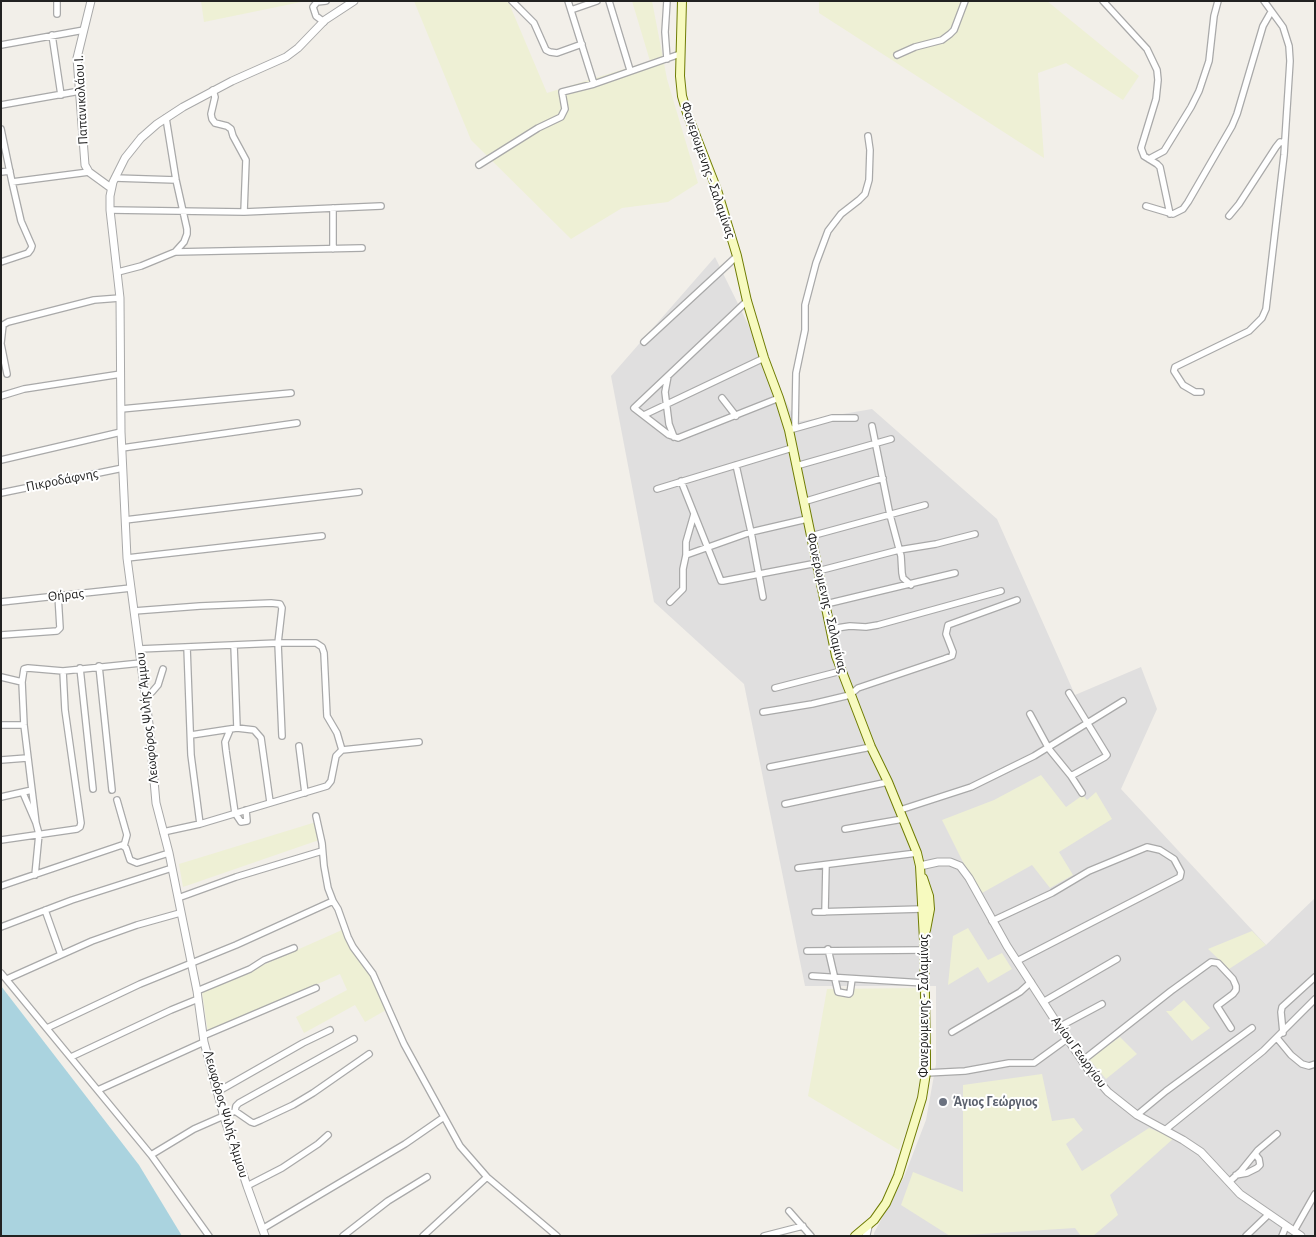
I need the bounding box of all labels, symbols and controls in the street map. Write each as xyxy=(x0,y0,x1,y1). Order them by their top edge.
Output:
street label: Παπανικολάου Ι. xyxy=(70,55,92,145)
street label: Φανερωμενης - Σαλαμίνας xyxy=(677,99,739,241)
street label: Πικροδάφνης xyxy=(24,465,100,495)
street label: Φανερωμενης - Σαλαμίνας xyxy=(803,531,851,675)
street label: Θήρας xyxy=(47,585,85,605)
street label: Λεωφόρος Ψιλής Άμμου xyxy=(132,651,162,785)
street label: Φανερωμενης - Σαλαμίνας xyxy=(916,934,932,1078)
street label: Αγίου Γεωργίου xyxy=(1047,1013,1111,1091)
street label: Λεωφόρος Ψιλής Άμμου xyxy=(200,1048,252,1180)
place label: Άγιος Γεώργιος xyxy=(953,1094,1038,1110)
marker: Άγιος Γεώργιος xyxy=(937,1096,949,1108)

